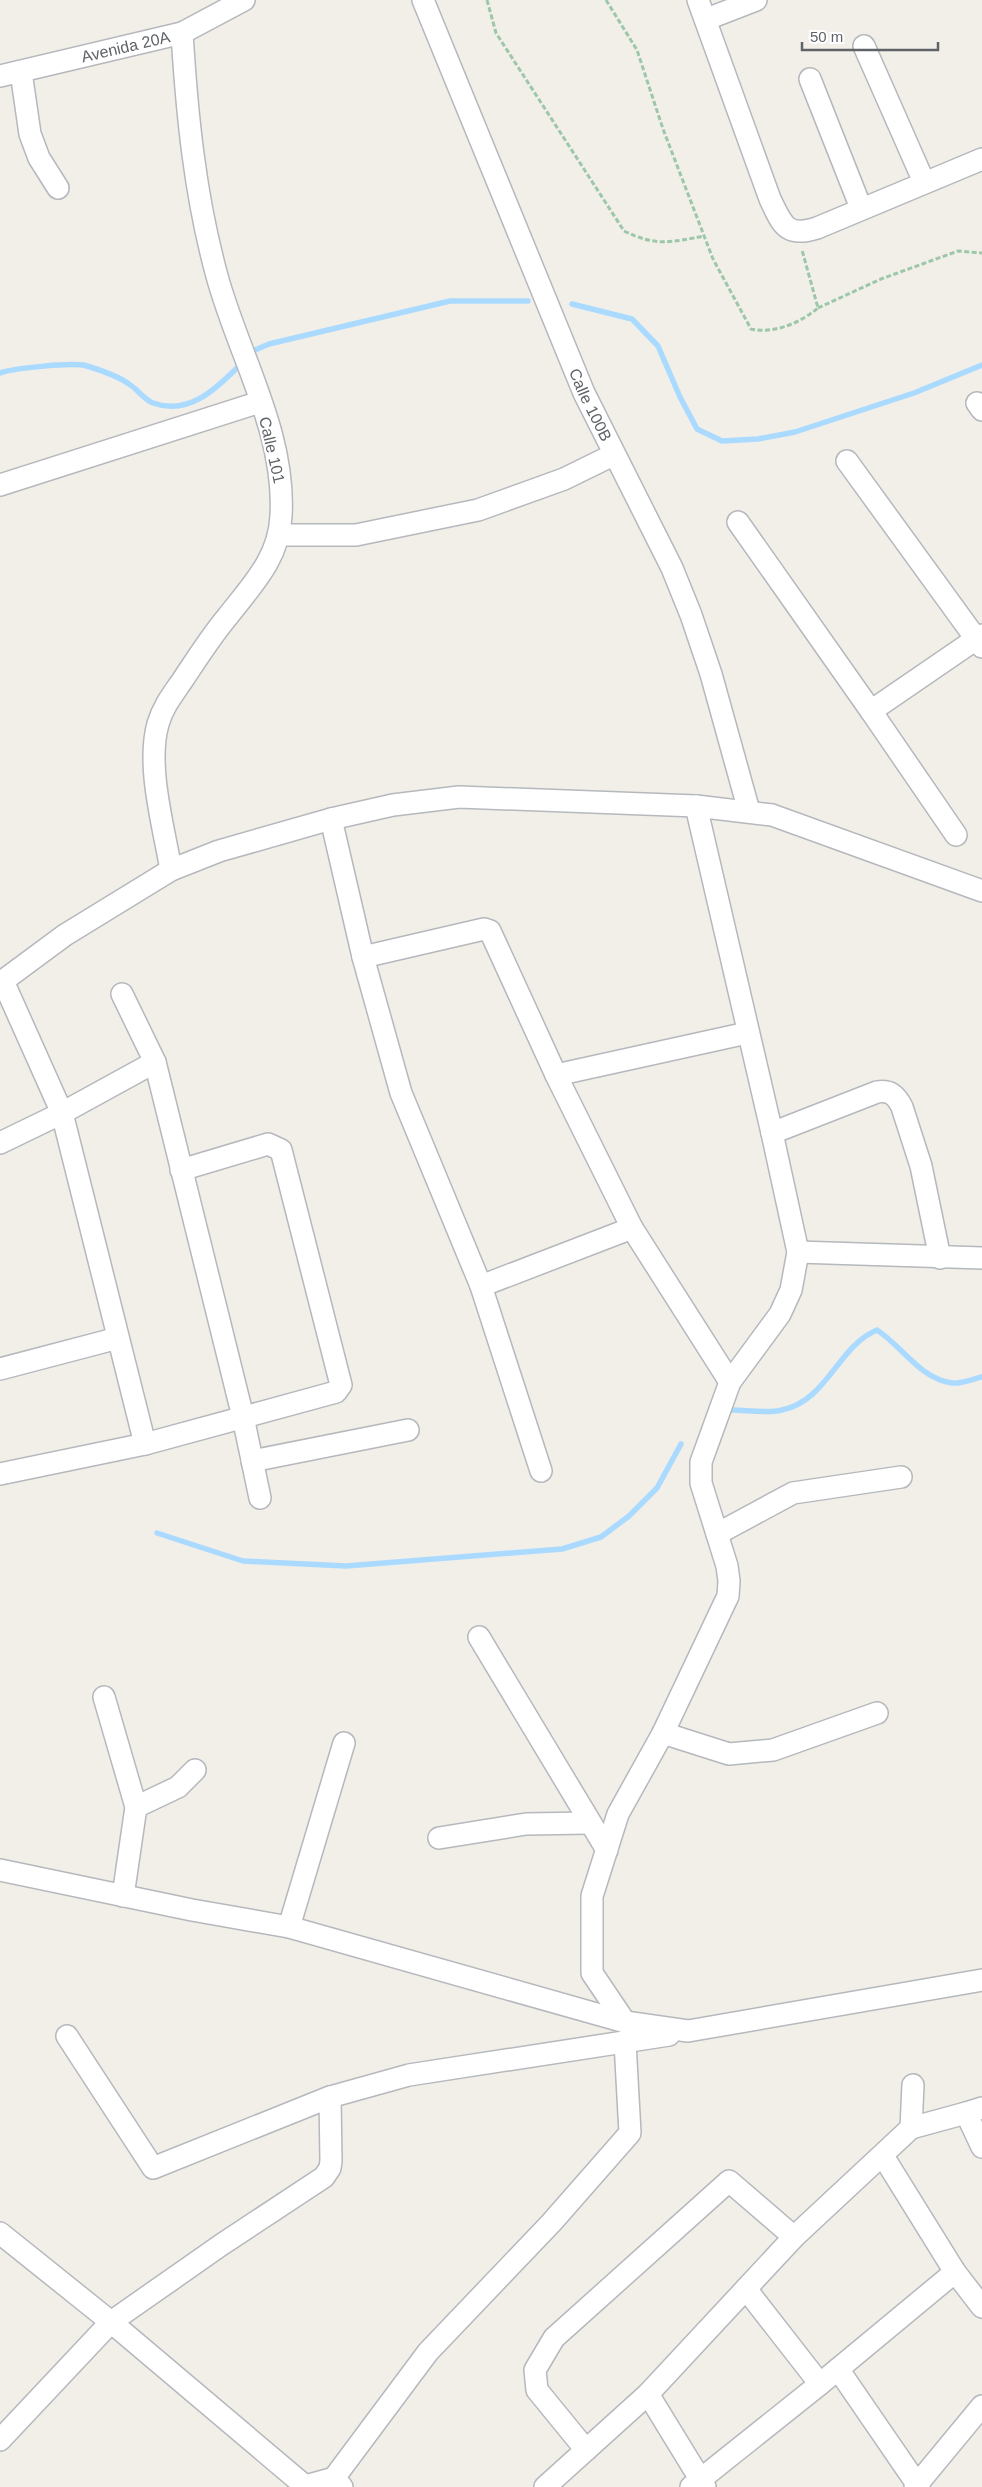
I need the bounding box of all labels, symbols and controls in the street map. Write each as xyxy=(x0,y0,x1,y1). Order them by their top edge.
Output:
scale bar xyxy=(802,20,938,52)
street label: Avenida 20A xyxy=(80,28,172,65)
text: 50 m xyxy=(810,28,843,45)
street label: Calle 100B xyxy=(566,366,615,444)
street label: Calle 101 xyxy=(256,415,288,485)

